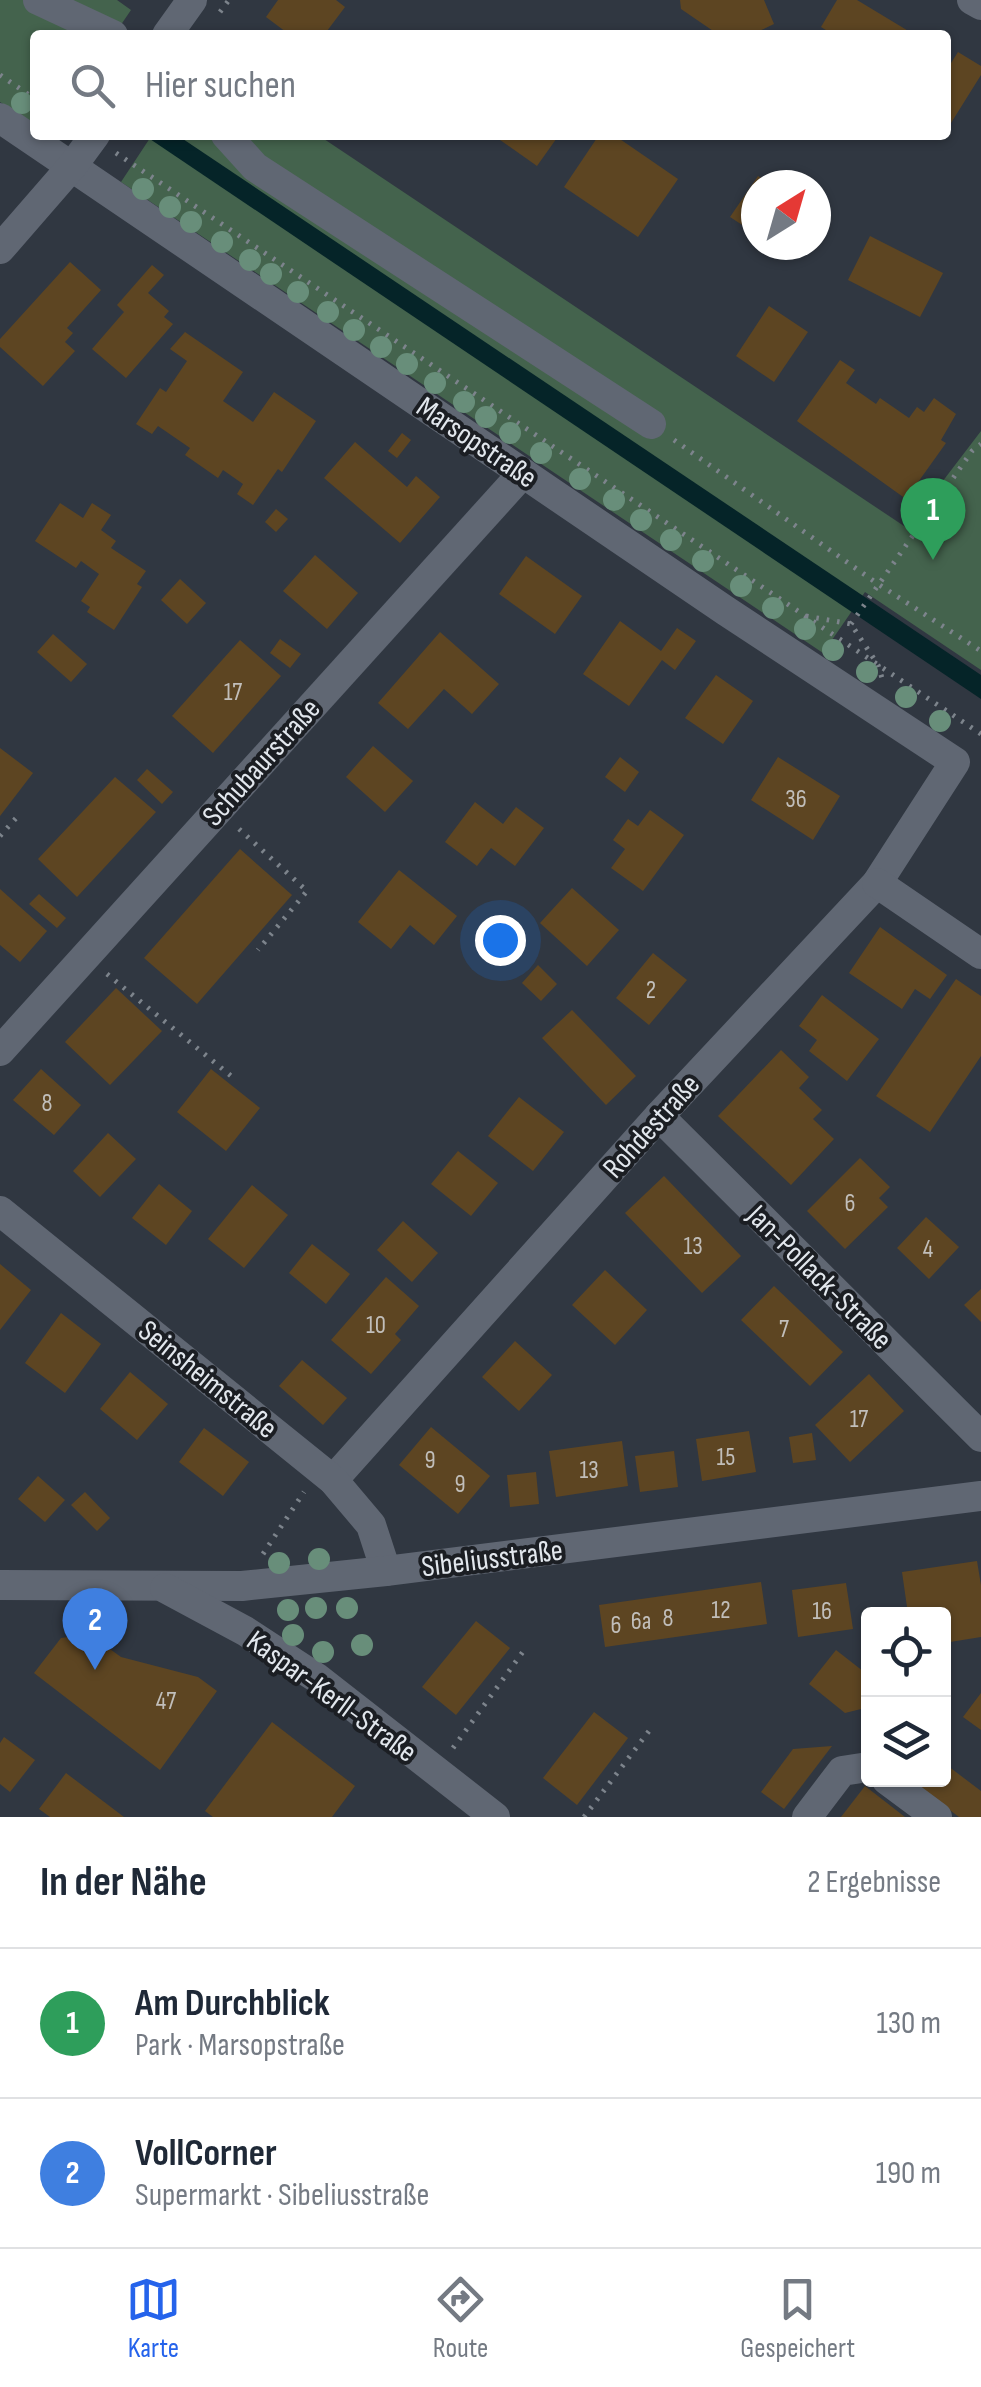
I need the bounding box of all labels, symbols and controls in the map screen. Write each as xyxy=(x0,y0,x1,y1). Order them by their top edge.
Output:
search box xyxy=(30,30,951,140)
icon: search xyxy=(65,58,120,113)
text: Hier suchen xyxy=(145,63,296,108)
north arrow xyxy=(741,170,831,260)
street label: Marsopstraße xyxy=(409,389,543,496)
pin: 1 xyxy=(900,478,966,560)
house number: 17 xyxy=(224,677,242,708)
street label: Schubaurstraße xyxy=(195,691,328,834)
house number: 36 xyxy=(785,784,807,815)
your location xyxy=(475,915,526,966)
house number: 2 xyxy=(646,975,656,1006)
street label: Rohdestraße xyxy=(596,1067,708,1186)
house number: 8 xyxy=(42,1088,52,1119)
house number: 6 xyxy=(845,1188,855,1219)
street label: Jan-Pollack-Straße xyxy=(739,1197,899,1358)
house number: 13 xyxy=(683,1231,703,1262)
house number: 4 xyxy=(923,1234,933,1265)
house number: 10 xyxy=(366,1310,386,1341)
street label: Seinsheimstraße xyxy=(131,1313,284,1447)
house number: 7 xyxy=(779,1314,789,1345)
house number: 17 xyxy=(850,1404,868,1435)
house number: 15 xyxy=(717,1442,735,1473)
house number: 9 xyxy=(424,1445,436,1476)
house number: 13 xyxy=(579,1455,599,1486)
house number: 9 xyxy=(454,1469,466,1500)
street label: Sibeliusstraße xyxy=(419,1532,565,1586)
pin: 2 xyxy=(62,1588,128,1670)
house number: 12 xyxy=(711,1595,731,1626)
house number: 16 xyxy=(812,1596,832,1627)
house number: 8 xyxy=(663,1603,673,1634)
house number: 6a xyxy=(631,1606,651,1637)
map controls xyxy=(861,1607,951,1787)
button: locate xyxy=(861,1607,951,1697)
house number: 6 xyxy=(611,1610,621,1641)
street label: Kaspar-Kerll-Straße xyxy=(239,1623,423,1770)
house number: 47 xyxy=(156,1686,176,1717)
button: layers xyxy=(861,1697,951,1787)
text: In der Nähe xyxy=(40,1857,207,1908)
text: 2 Ergebnisse xyxy=(807,1863,941,1902)
text: Am Durchblick xyxy=(135,1981,330,2026)
text: 1 xyxy=(66,2004,79,2043)
text: 130 m xyxy=(876,2004,941,2043)
text: Park · Marsopstraße xyxy=(135,2026,345,2065)
text: VollCorner xyxy=(135,2131,277,2176)
text: 2 xyxy=(65,2154,80,2193)
text: 190 m xyxy=(876,2154,941,2193)
text: Supermarkt · Sibeliusstraße xyxy=(135,2176,429,2215)
tab: Karte xyxy=(126,2272,181,2365)
tab: Route xyxy=(433,2272,488,2365)
tab: Gespeichert xyxy=(740,2272,855,2365)

